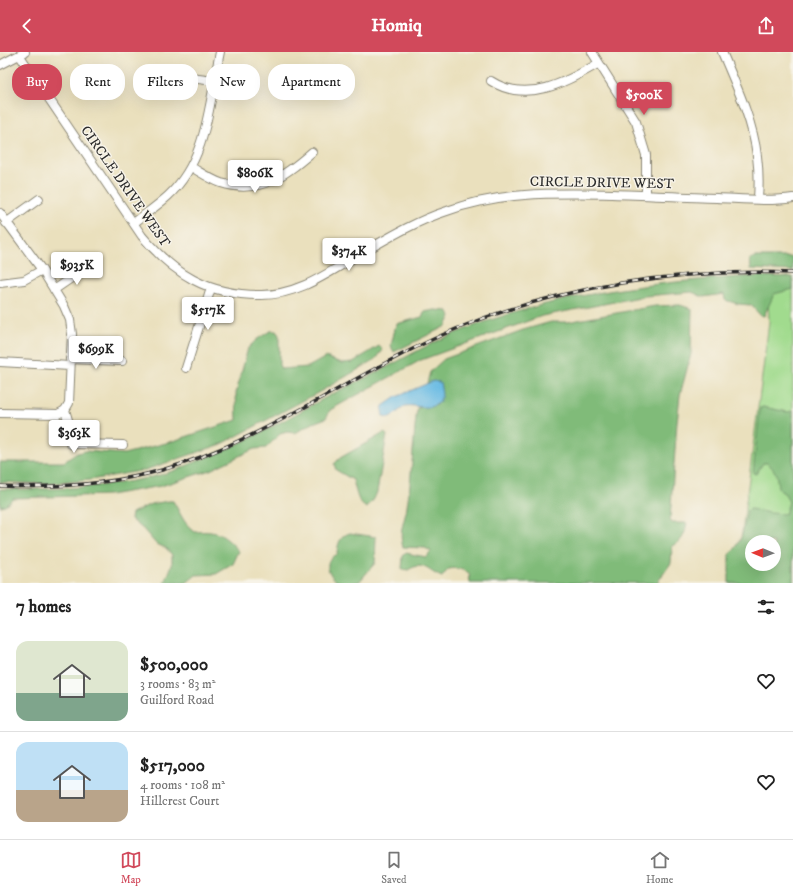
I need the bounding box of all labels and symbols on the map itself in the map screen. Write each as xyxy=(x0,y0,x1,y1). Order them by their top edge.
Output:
pin: $500K xyxy=(616,82,672,116)
street label: CIRCLE DRIVE WEST xyxy=(76,122,174,251)
pin: $806K xyxy=(227,160,283,194)
street label: CIRCLE DRIVE WEST xyxy=(530,173,675,193)
pin: $374K xyxy=(321,238,377,272)
pin: $935K xyxy=(49,252,105,286)
pin: $517K xyxy=(180,297,236,331)
pin: $699K xyxy=(68,336,124,370)
pin: $363K xyxy=(46,420,102,454)
north arrow xyxy=(745,535,781,571)

